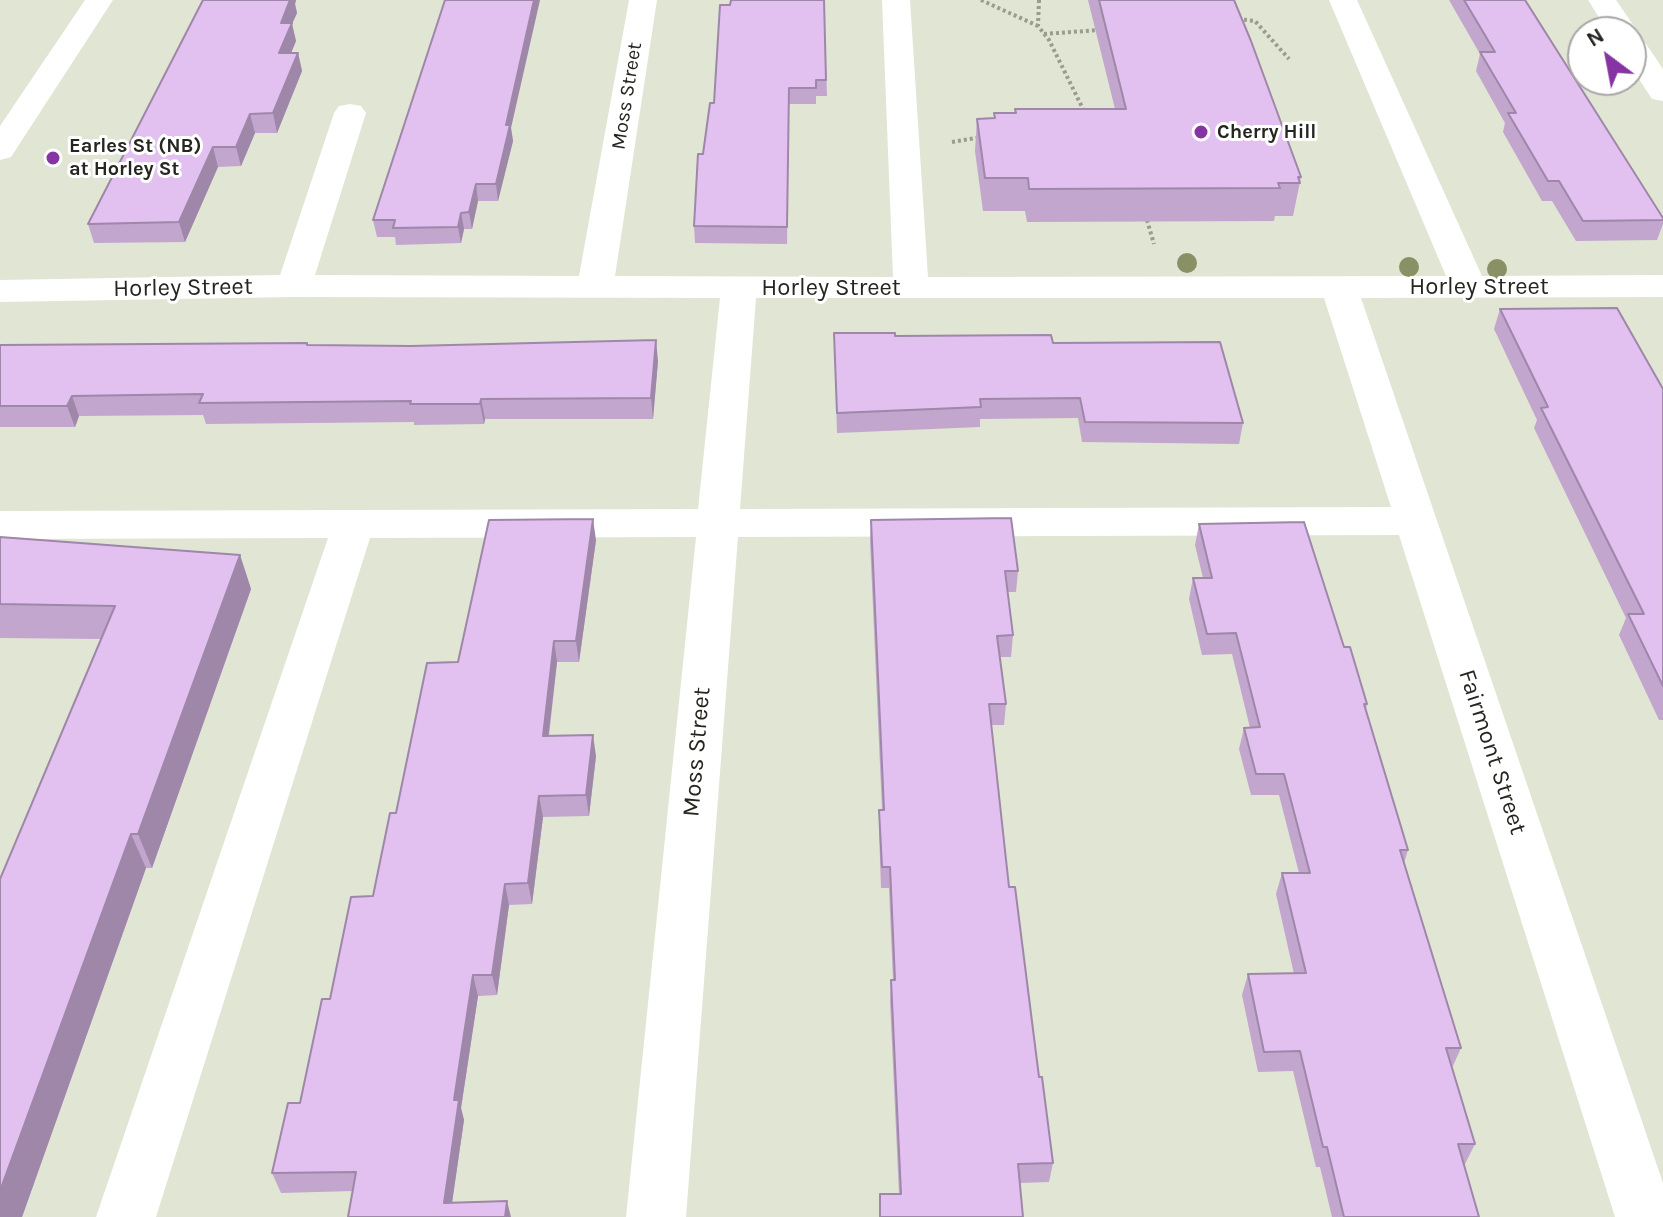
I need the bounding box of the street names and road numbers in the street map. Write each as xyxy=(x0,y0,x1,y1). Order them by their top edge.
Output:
street label: Moss Street xyxy=(607,41,647,151)
street label: Horley Street xyxy=(113,272,253,304)
street label: Horley Street xyxy=(1409,273,1549,301)
street label: Horley Street xyxy=(761,274,901,302)
street label: Fairmont Street xyxy=(1452,666,1532,838)
street label: Moss Street xyxy=(677,686,717,818)

